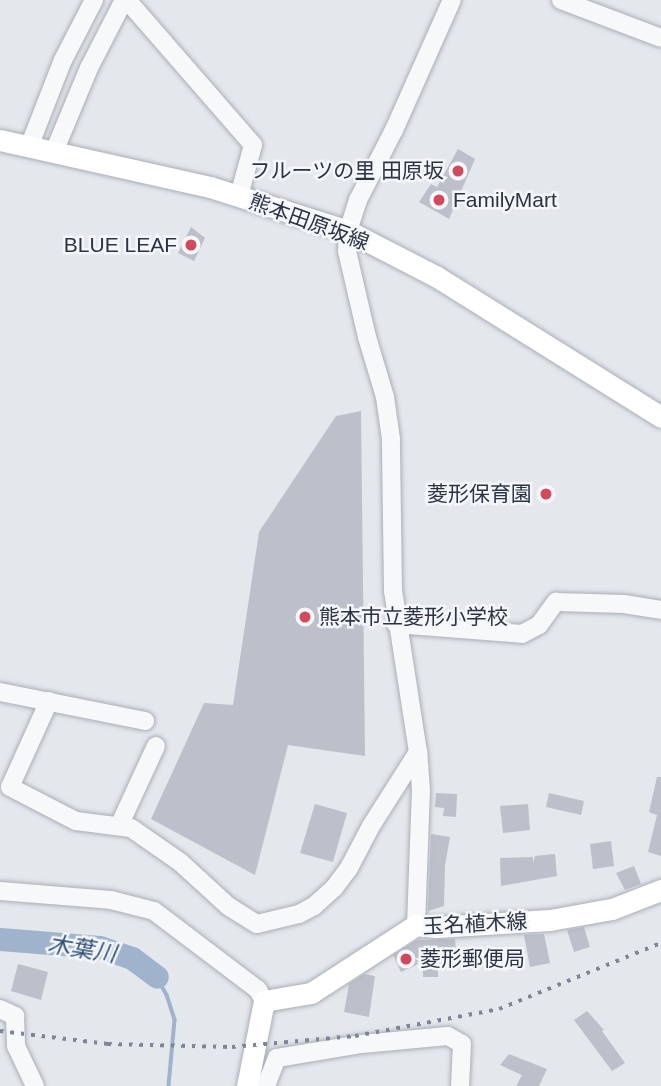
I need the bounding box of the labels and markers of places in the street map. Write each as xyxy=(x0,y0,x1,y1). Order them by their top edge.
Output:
place label: フルーツの里 田原坂 xyxy=(249,158,444,184)
marker: フルーツの里 田原坂 xyxy=(450,163,466,179)
place label: FamilyMart xyxy=(453,187,557,213)
marker: FamilyMart xyxy=(431,192,447,208)
place label: BLUE LEAF xyxy=(64,232,177,258)
marker: BLUE LEAF xyxy=(183,237,199,253)
place label: 菱形保育園 xyxy=(427,481,532,507)
marker: 菱形保育園 xyxy=(538,486,554,502)
place label: 熊本市立菱形小学校 xyxy=(319,604,508,630)
marker: 熊本市立菱形小学校 xyxy=(297,609,313,625)
place label: 菱形郵便局 xyxy=(420,946,525,972)
marker: 菱形郵便局 xyxy=(398,951,414,967)

